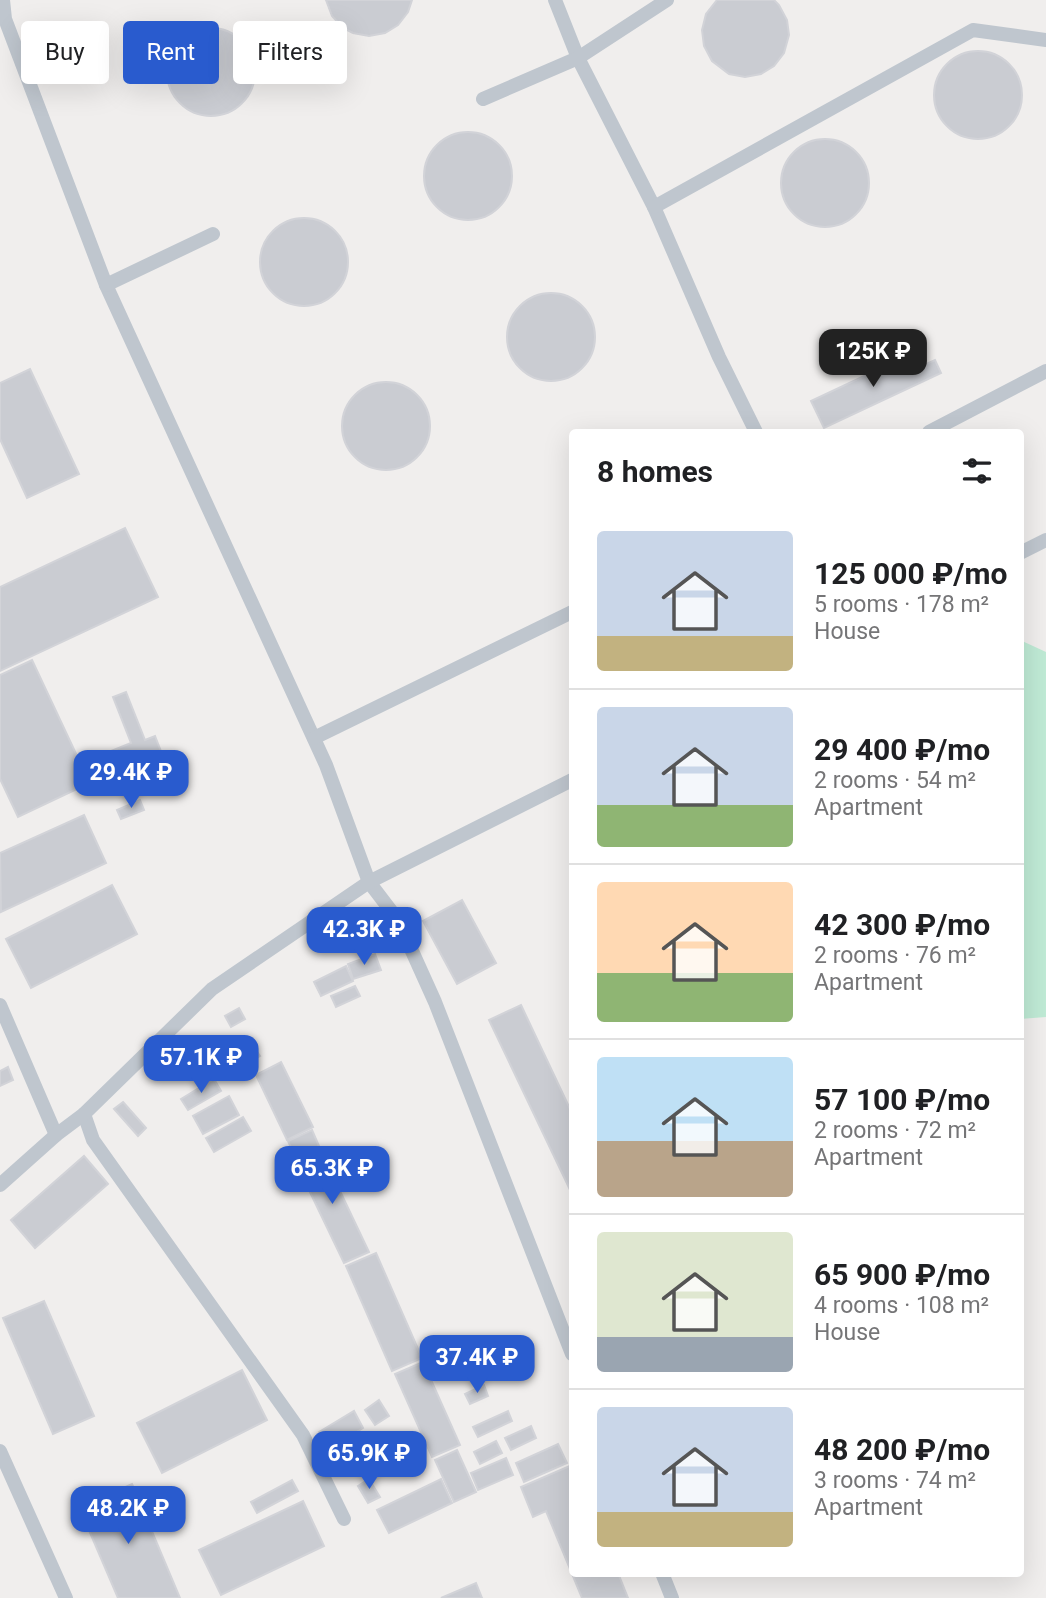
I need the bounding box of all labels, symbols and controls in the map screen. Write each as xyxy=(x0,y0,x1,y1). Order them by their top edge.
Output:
chip: Buy xyxy=(21,21,109,84)
chip: Rent xyxy=(123,21,219,84)
chip: Filters xyxy=(233,21,347,84)
pin: 125K ₽ xyxy=(816,330,930,389)
text: 125K ₽ xyxy=(835,338,911,365)
icon: filters xyxy=(958,452,996,490)
text: 8 homes xyxy=(597,454,713,489)
text: 125 000 ₽/mo xyxy=(814,556,1007,591)
icon: home xyxy=(653,559,737,643)
text: 5 rooms · 178 m² xyxy=(814,591,989,618)
text: House xyxy=(814,618,880,645)
text: 29 400 ₽/mo xyxy=(814,732,990,767)
icon: home xyxy=(653,735,737,819)
pin: 29.4K ₽ xyxy=(66,750,196,810)
text: 29.4K ₽ xyxy=(90,759,172,786)
text: 2 rooms · 54 m² xyxy=(814,767,976,794)
text: Apartment xyxy=(814,794,923,821)
text: 42 300 ₽/mo xyxy=(814,907,990,942)
pin: 42.3K ₽ xyxy=(299,908,429,967)
icon: home xyxy=(653,910,737,994)
text: 42.3K ₽ xyxy=(323,916,405,943)
text: 2 rooms · 76 m² xyxy=(814,942,976,969)
text: Apartment xyxy=(814,969,923,996)
pin: 57.1K ₽ xyxy=(136,1036,266,1095)
text: 57.1K ₽ xyxy=(160,1044,242,1071)
text: 57 100 ₽/mo xyxy=(814,1082,990,1117)
icon: home xyxy=(653,1085,737,1169)
text: 2 rooms · 72 m² xyxy=(814,1117,976,1144)
text: Apartment xyxy=(814,1144,923,1171)
pin: 65.3K ₽ xyxy=(267,1146,397,1206)
text: 65.3K ₽ xyxy=(291,1155,373,1182)
text: 65 900 ₽/mo xyxy=(814,1257,990,1292)
icon: home xyxy=(653,1260,737,1344)
text: 4 rooms · 108 m² xyxy=(814,1292,989,1319)
text: House xyxy=(814,1319,880,1346)
pin: 37.4K ₽ xyxy=(412,1336,542,1395)
text: 37.4K ₽ xyxy=(436,1344,518,1371)
pin: 65.9K ₽ xyxy=(304,1432,434,1491)
text: 48 200 ₽/mo xyxy=(814,1432,990,1467)
icon: home xyxy=(653,1435,737,1519)
text: 65.9K ₽ xyxy=(328,1440,410,1467)
text: 3 rooms · 74 m² xyxy=(814,1467,976,1494)
pin: 48.2K ₽ xyxy=(63,1486,193,1546)
text: Apartment xyxy=(814,1494,923,1521)
text: 48.2K ₽ xyxy=(87,1495,169,1522)

